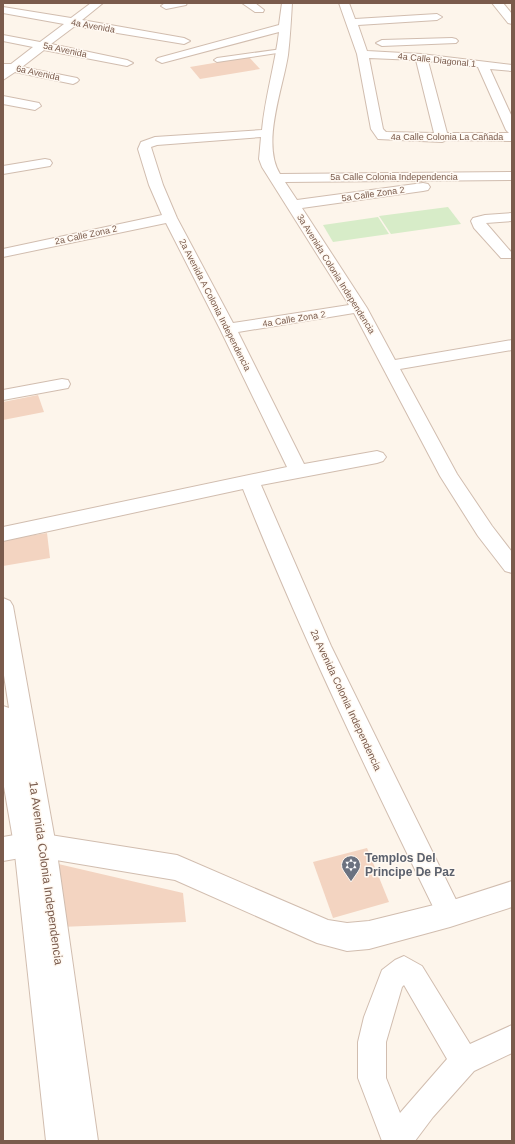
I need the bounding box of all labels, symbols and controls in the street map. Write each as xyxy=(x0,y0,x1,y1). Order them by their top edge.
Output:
street label: 4a Avenida xyxy=(70,17,116,35)
street label: 5a Avenida xyxy=(42,40,88,60)
street label: 4a Calle Diagonal 1 xyxy=(397,51,477,69)
street label: 6a Avenida xyxy=(15,63,61,83)
street label: 4a Calle Colonia La Cañada xyxy=(391,132,503,142)
street label: 5a Calle Colonia Independencia xyxy=(330,172,458,182)
street label: 5a Calle Zona 2 xyxy=(341,185,405,203)
street label: 3a Avenida Colonia Independencia xyxy=(295,212,377,336)
street label: 2a Calle Zona 2 xyxy=(54,224,118,246)
street label: 2a Avenida A Colonia Independencia xyxy=(177,237,253,373)
street label: 4a Calle Zona 2 xyxy=(262,309,326,329)
street label: 2a Avenida Colonia Independencia xyxy=(308,628,384,773)
street label: 1a Avenida Colonia Independencia xyxy=(26,780,66,966)
place label: Templos Del Principe De Paz xyxy=(365,851,455,879)
synagogue icon: Templos Del Principe De Paz xyxy=(340,854,362,882)

